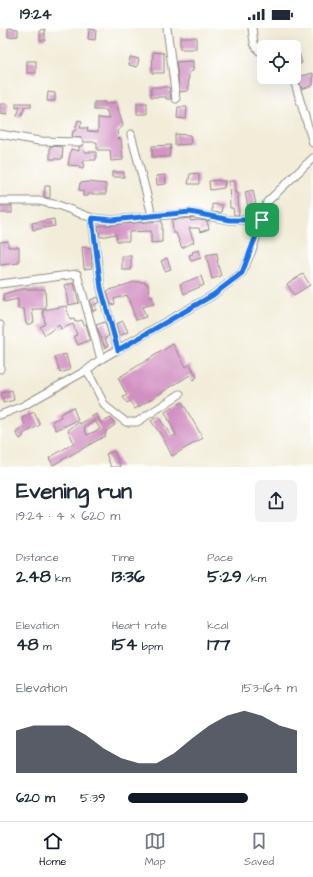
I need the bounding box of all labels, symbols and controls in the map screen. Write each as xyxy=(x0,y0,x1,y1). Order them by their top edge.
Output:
text: 19:24 xyxy=(20,4,52,25)
map controls xyxy=(257,40,301,84)
button: locate xyxy=(257,40,301,84)
pin xyxy=(245,203,279,237)
icon: arrive xyxy=(251,209,273,231)
text: Evening run xyxy=(16,476,132,507)
button: share xyxy=(255,480,297,522)
text: 19:24 · 4 × 620 m xyxy=(16,507,120,525)
text: Distance xyxy=(16,550,59,565)
text: Time xyxy=(112,550,135,565)
text: Pace xyxy=(207,550,233,565)
text: 2.48 xyxy=(16,565,51,589)
text: 13:36 xyxy=(112,565,145,589)
text: 5:29 xyxy=(207,565,242,589)
text: km xyxy=(51,571,70,586)
text: /km xyxy=(242,571,266,586)
text: Elevation xyxy=(16,618,59,633)
text: Heart rate xyxy=(112,618,167,633)
text: kcal xyxy=(207,618,228,633)
text: 48 xyxy=(16,633,39,657)
text: 154 xyxy=(112,633,137,657)
text: 177 xyxy=(207,633,230,657)
text: m xyxy=(39,639,52,654)
text: bpm xyxy=(137,639,163,654)
text: Elevation xyxy=(16,679,67,697)
text: 153–164 m xyxy=(241,679,297,697)
text: 620 m xyxy=(16,789,55,807)
text: 5:39 xyxy=(80,789,105,807)
tab: Home xyxy=(39,830,66,869)
tab: Map xyxy=(144,830,166,869)
tab: Saved xyxy=(244,830,274,869)

